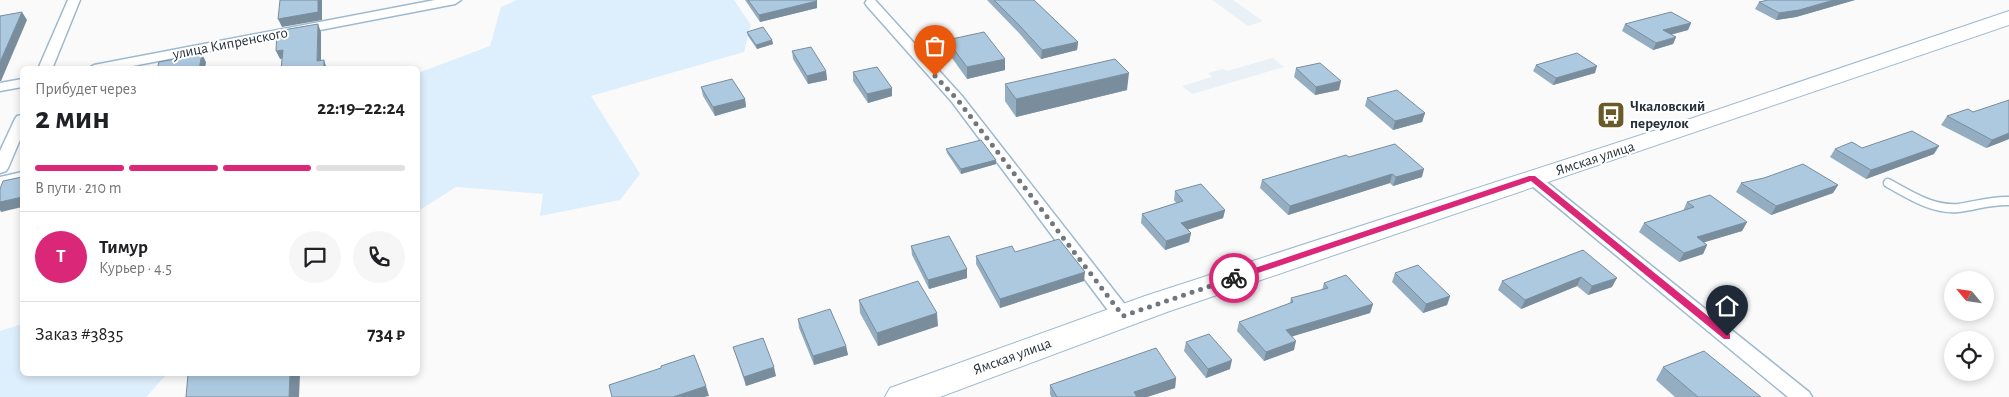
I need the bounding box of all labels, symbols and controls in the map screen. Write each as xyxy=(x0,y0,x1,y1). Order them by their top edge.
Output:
street label: улица Кипренского xyxy=(170,25,289,62)
pin xyxy=(914,25,956,76)
icon: bag xyxy=(921,32,949,60)
text: Прибудет через xyxy=(35,81,137,97)
text: 22:19–22:24 xyxy=(317,99,405,118)
place label: Чкаловский переулок xyxy=(1630,99,1705,131)
bus stop icon: Чкаловский переулок xyxy=(1596,100,1626,130)
text: 2 мин xyxy=(35,102,110,134)
street label: Ямская улица xyxy=(1554,139,1637,178)
text: В пути · 210 m xyxy=(35,180,122,196)
button: chat xyxy=(289,231,341,283)
button: phone xyxy=(353,231,405,283)
text: Тимур xyxy=(99,238,148,257)
text: Т xyxy=(56,247,66,266)
courier xyxy=(1209,253,1259,303)
text: Курьер · 4.5 xyxy=(99,260,172,276)
icon: bike xyxy=(1220,264,1248,292)
north arrow xyxy=(1944,271,1994,321)
map controls xyxy=(1944,271,1994,381)
pin xyxy=(1706,285,1748,336)
icon: home xyxy=(1713,292,1741,320)
text: Заказ #3835 xyxy=(35,325,123,344)
text: 734 ₽ xyxy=(367,325,405,344)
button: locate xyxy=(1944,331,1994,381)
street label: Ямская улица xyxy=(971,335,1053,378)

